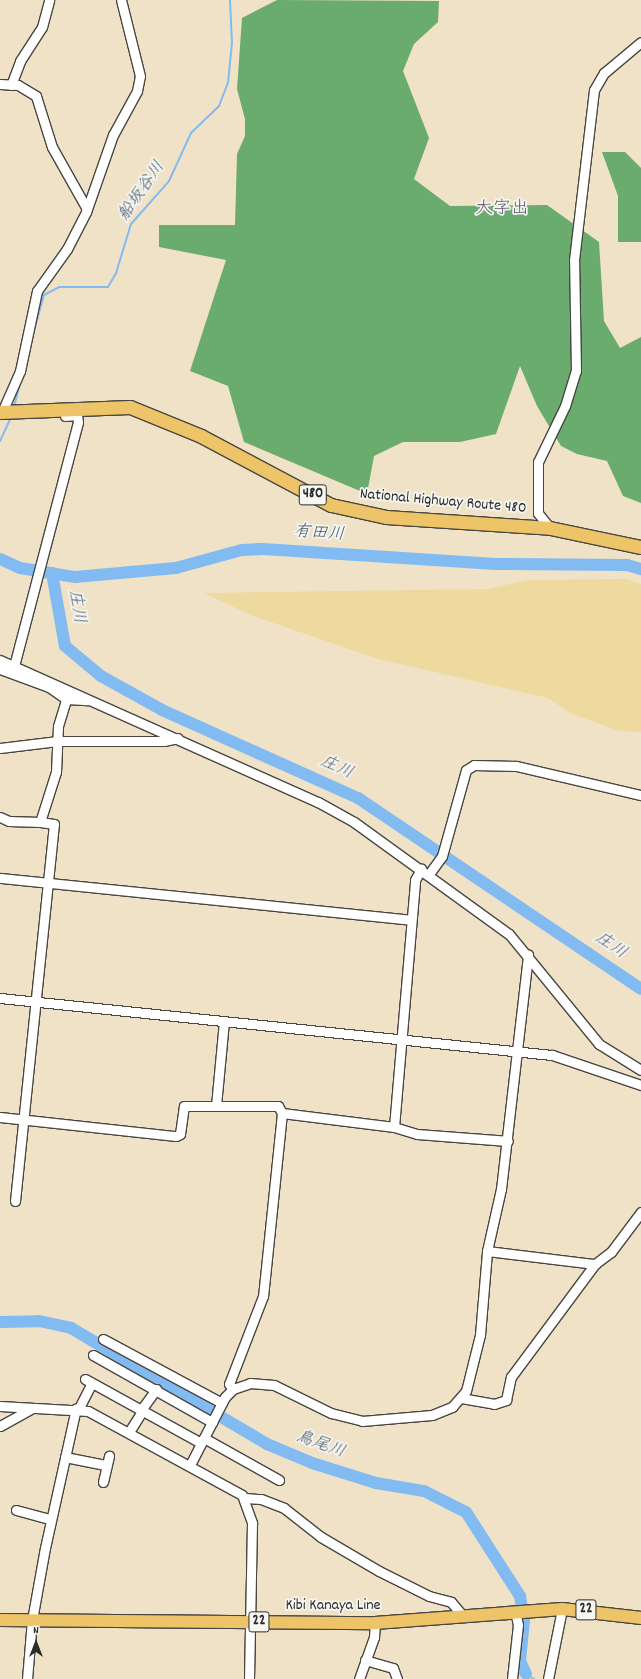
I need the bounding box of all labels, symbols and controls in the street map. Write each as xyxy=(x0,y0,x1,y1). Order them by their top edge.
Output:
water label: 船坂谷川 xyxy=(115,158,171,226)
district label: 大字出 xyxy=(475,199,529,221)
road number: 480 xyxy=(298,482,328,508)
street label: National Highway Route 480 xyxy=(359,485,527,519)
water label: 有田川 xyxy=(293,523,345,547)
water label: 庄川 xyxy=(62,588,88,626)
water label: 庄川 xyxy=(316,753,356,785)
water label: 庄川 xyxy=(590,929,630,965)
water label: 鳥尾川 xyxy=(293,1428,347,1464)
street label: Kibi Kanaya Line xyxy=(285,1596,381,1616)
road number: 22 xyxy=(575,1597,597,1623)
road number: 22 xyxy=(248,1609,270,1635)
north arrow xyxy=(16,1623,56,1663)
text: N xyxy=(33,1623,39,1639)

